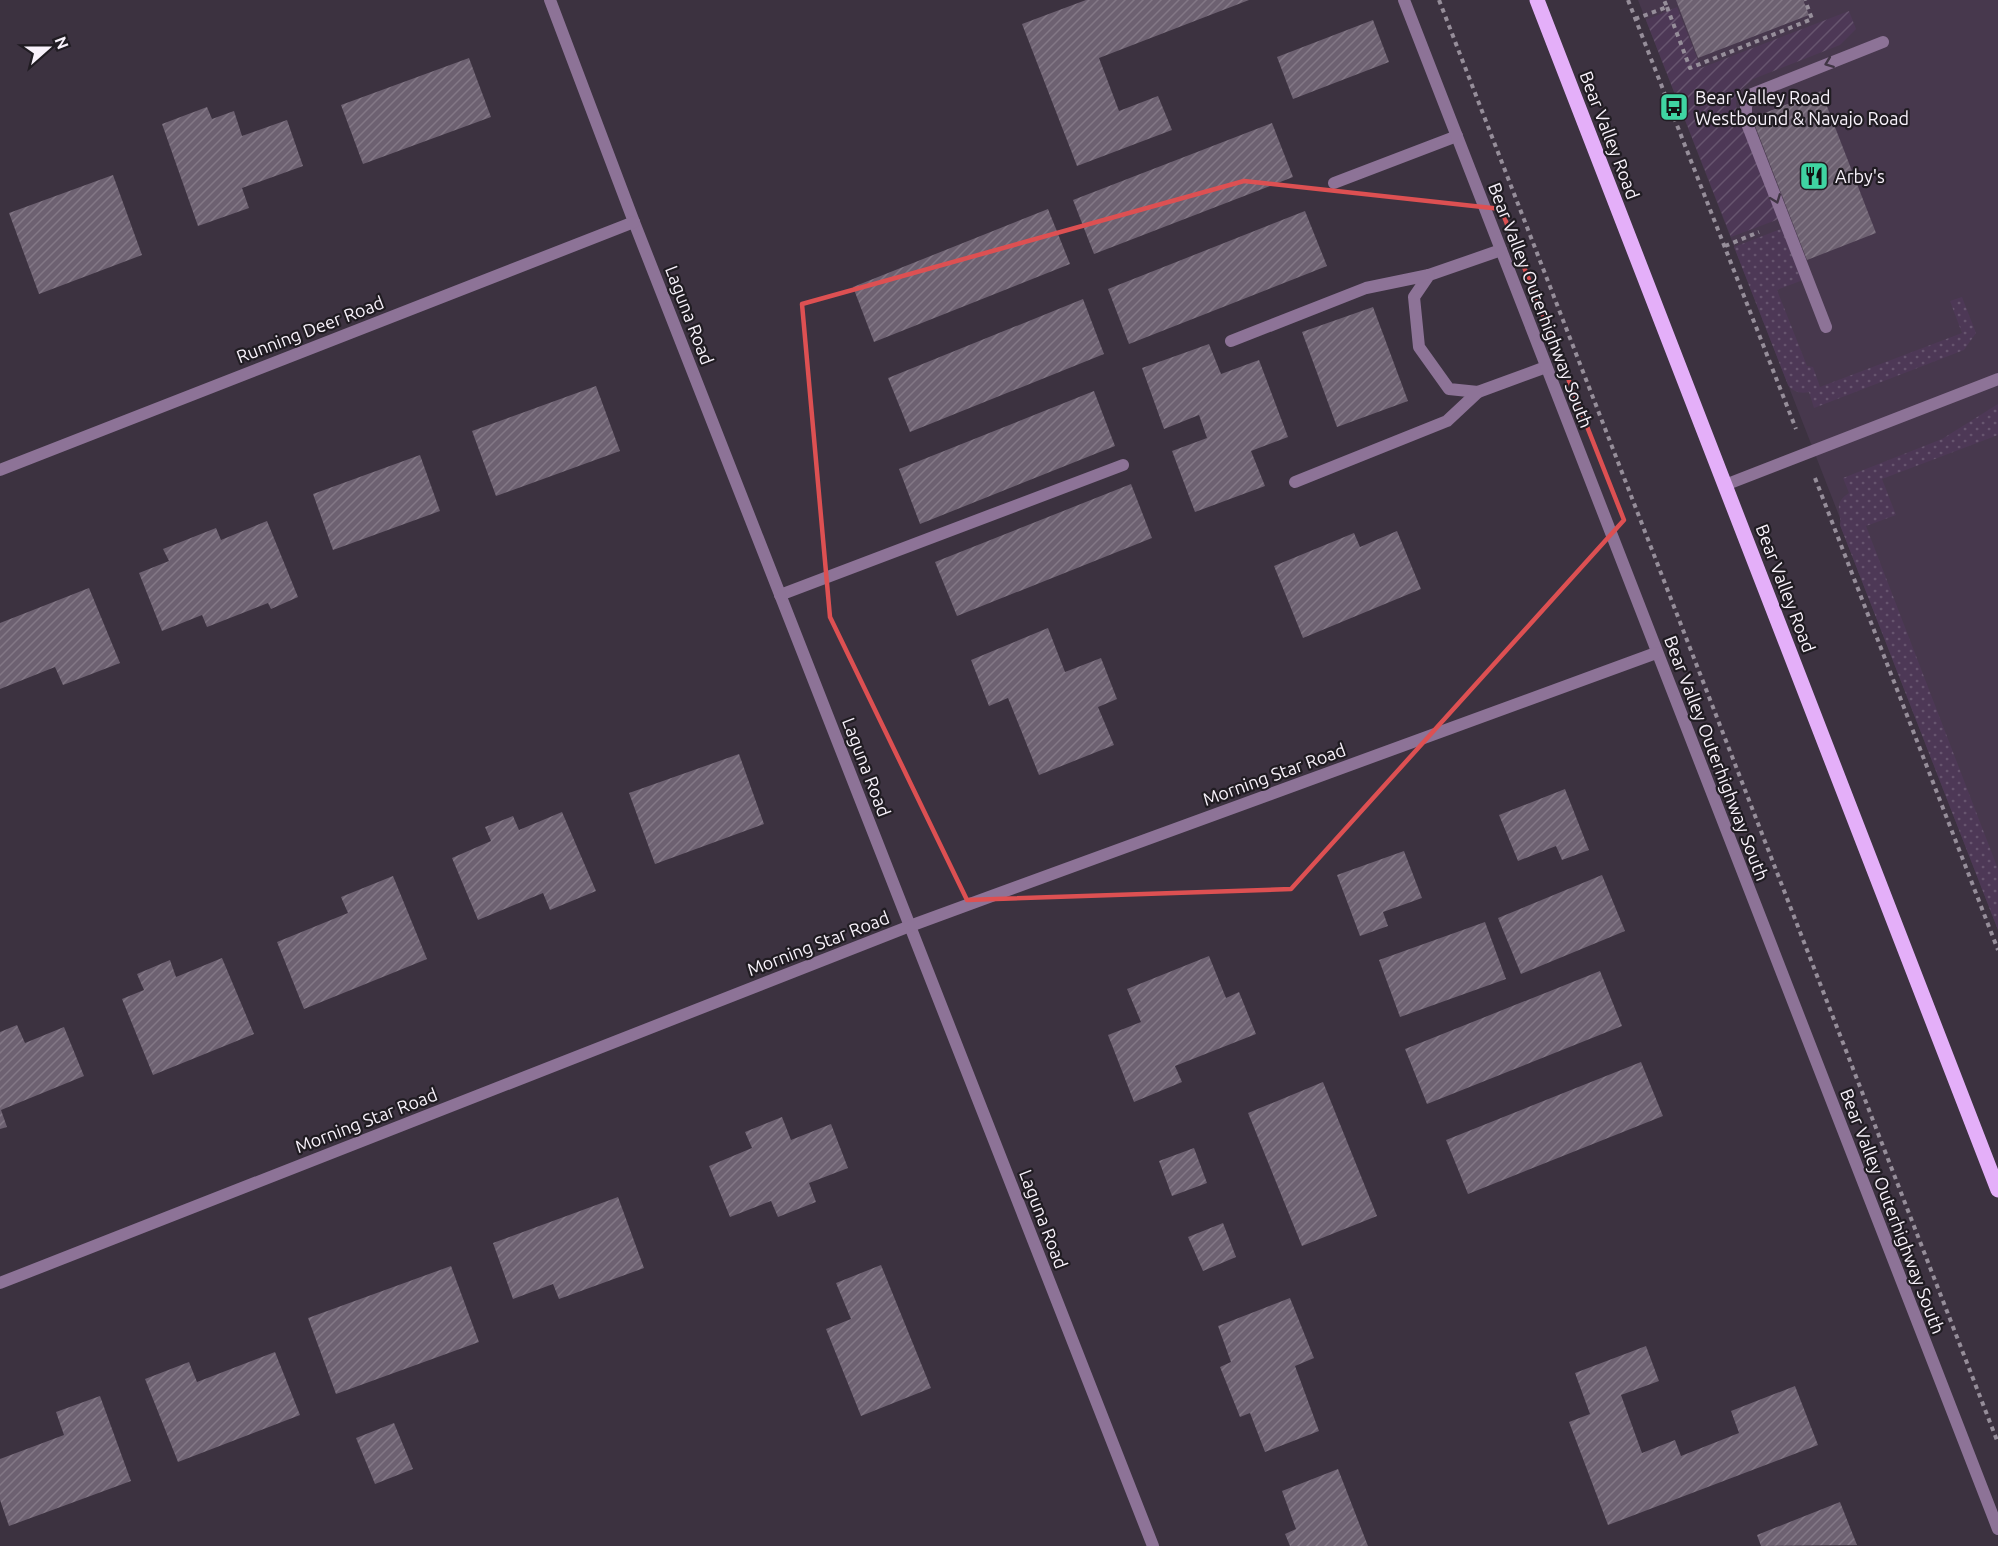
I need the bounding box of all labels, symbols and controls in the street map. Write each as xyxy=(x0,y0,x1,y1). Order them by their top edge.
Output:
north arrow xyxy=(18,18,78,78)
text: N xyxy=(51,34,73,51)
one-way arrow xyxy=(1824,56,1834,69)
street label: Bear Valley Road xyxy=(1576,68,1644,202)
place label: Bear Valley Road Westbound & Navajo Road xyxy=(1695,87,1909,128)
bus stop icon: Bear Valley Road Westbound & Navajo Road xyxy=(1658,91,1690,123)
restaurant icon: Arby's xyxy=(1798,160,1830,192)
place label: Arby's xyxy=(1835,166,1885,186)
street label: Bear Valley Outerhighway South xyxy=(1485,180,1597,430)
one-way arrow xyxy=(1769,193,1781,204)
street label: Laguna Road xyxy=(662,263,718,367)
street label: Running Deer Road xyxy=(234,292,386,366)
street label: Bear Valley Road xyxy=(1752,521,1820,655)
street label: Bear Valley Outerhighway South xyxy=(1661,633,1773,883)
street label: Laguna Road xyxy=(839,715,895,819)
street label: Morning Star Road xyxy=(1200,739,1348,809)
street label: Morning Star Road xyxy=(744,907,892,979)
street label: Morning Star Road xyxy=(292,1084,440,1156)
street label: Bear Valley Outerhighway South xyxy=(1837,1086,1949,1336)
street label: Laguna Road xyxy=(1016,1167,1072,1271)

